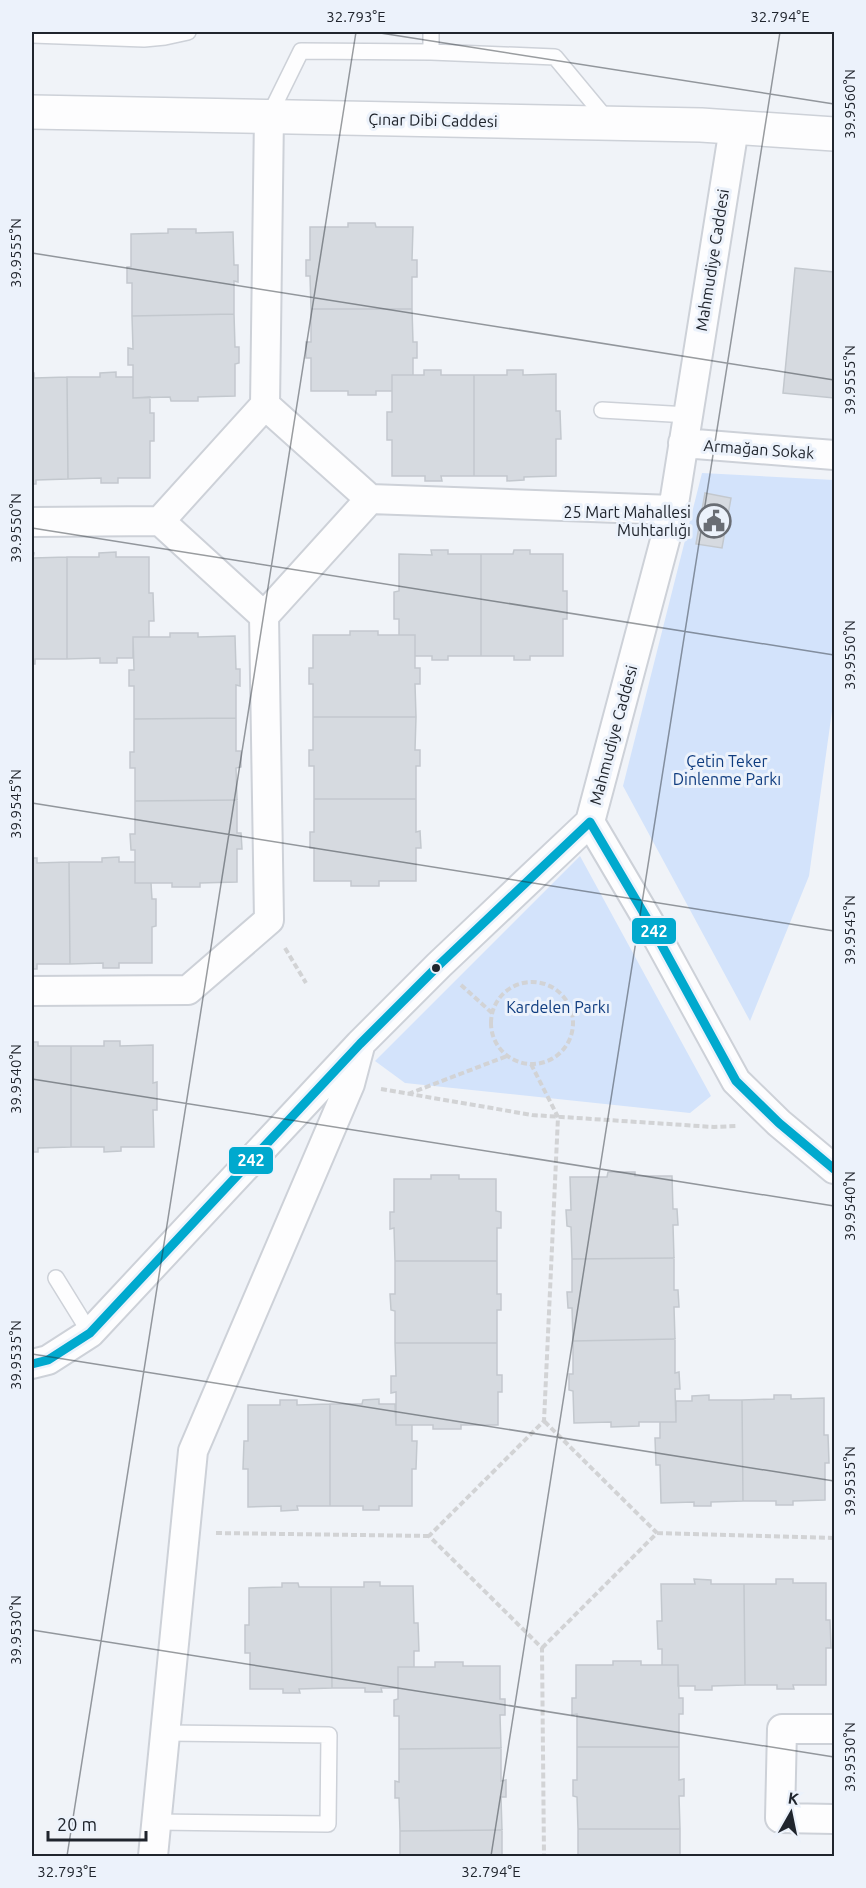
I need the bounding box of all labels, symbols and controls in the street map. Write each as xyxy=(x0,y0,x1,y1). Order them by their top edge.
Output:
text: 32.793°E xyxy=(326,8,386,25)
text: 32.794°E xyxy=(750,8,810,25)
text: 39.9560°N xyxy=(841,69,858,139)
street label: Çınar Dibi Caddesi xyxy=(368,110,498,130)
street label: Mahmudiye Caddesi xyxy=(692,187,732,333)
text: 39.9555°N xyxy=(7,218,24,288)
text: 39.9555°N xyxy=(841,345,858,415)
street label: Armağan Sokak xyxy=(703,436,815,462)
text: 39.9550°N xyxy=(7,493,24,563)
place label: 25 Mart Mahallesi Muhtarlığı xyxy=(564,503,691,539)
public building icon: 25 Mart Mahallesi Muhtarlığı xyxy=(696,503,732,539)
text: 39.9550°N xyxy=(841,620,858,690)
street label: Mahmudiye Caddesi xyxy=(586,663,640,807)
park label: Çetin Teker Dinlenme Parkı xyxy=(673,752,781,788)
text: 39.9545°N xyxy=(7,769,24,839)
text: 39.9545°N xyxy=(841,895,858,965)
line badge: 242 xyxy=(631,917,677,945)
text: 242 xyxy=(640,922,668,940)
unlabelled marker xyxy=(430,962,442,974)
park label: Kardelen Parkı xyxy=(506,998,610,1016)
text: 39.9540°N xyxy=(7,1044,24,1114)
line badge: 242 xyxy=(228,1146,274,1175)
text: 242 xyxy=(237,1151,265,1169)
text: 39.9540°N xyxy=(841,1171,858,1241)
text: 39.9535°N xyxy=(7,1320,24,1390)
text: 39.9535°N xyxy=(841,1446,858,1516)
text: 39.9530°N xyxy=(7,1595,24,1665)
text: 39.9530°N xyxy=(841,1722,858,1792)
north arrow xyxy=(761,1783,821,1843)
text: K xyxy=(787,1788,800,1808)
scale bar xyxy=(48,1804,146,1842)
text: 20 m xyxy=(57,1814,97,1834)
text: 32.793°E xyxy=(37,1863,97,1880)
text: 32.794°E xyxy=(461,1863,521,1880)

